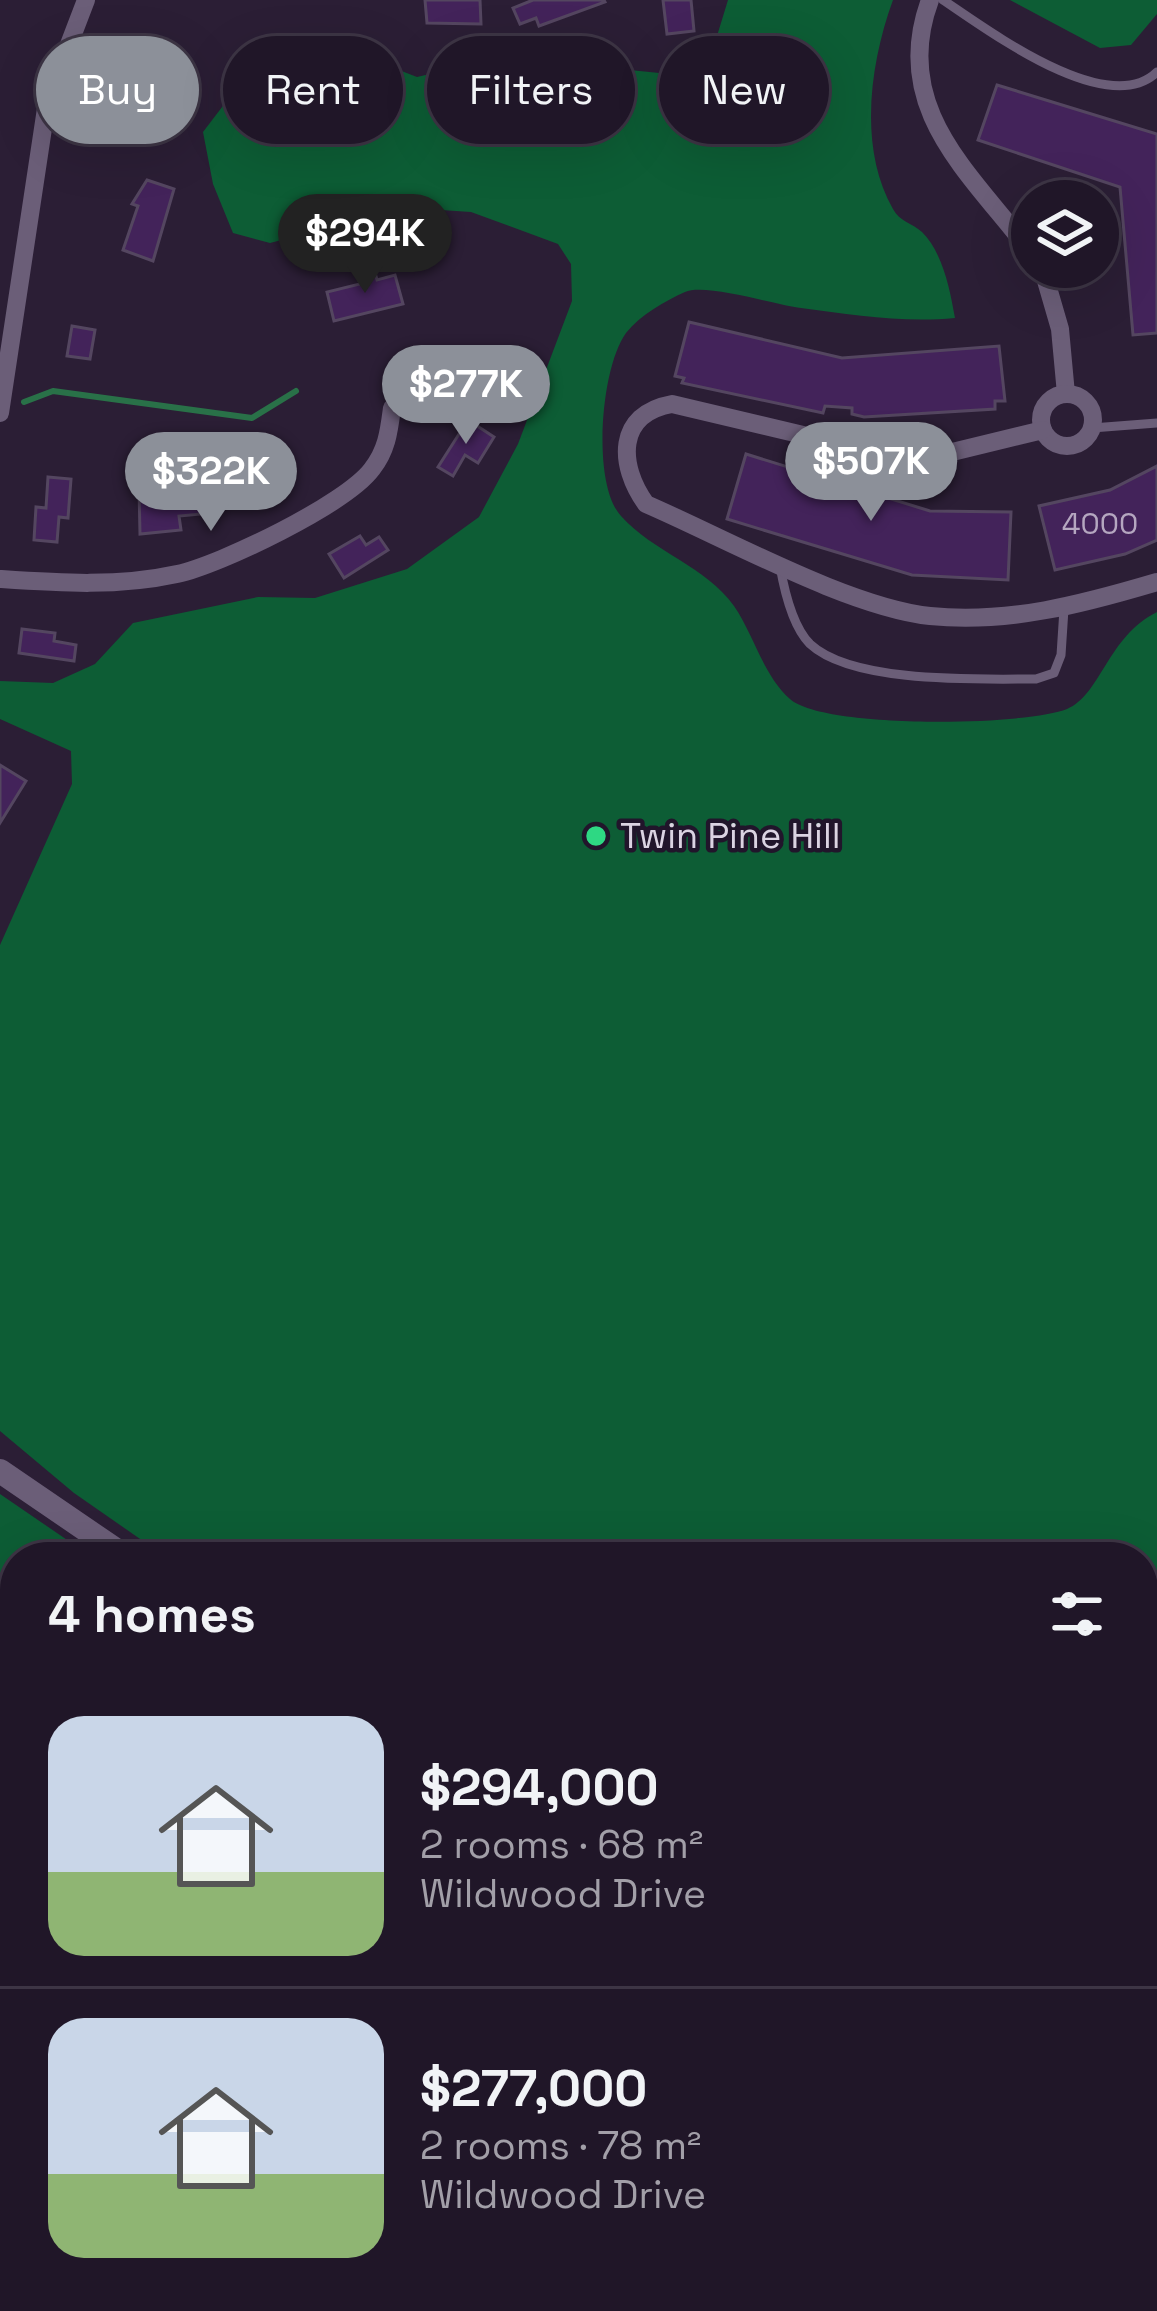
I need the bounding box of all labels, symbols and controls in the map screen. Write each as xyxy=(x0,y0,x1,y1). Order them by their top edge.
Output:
chip: Buy xyxy=(36,36,199,144)
chip: Rent xyxy=(223,36,403,144)
chip: Filters xyxy=(427,36,635,144)
chip: New xyxy=(659,36,829,144)
map controls xyxy=(1011,180,1119,288)
button: layers xyxy=(1011,180,1119,288)
pin: $294K xyxy=(281,194,449,296)
text: $294K xyxy=(305,208,425,257)
pin: $277K xyxy=(382,345,550,447)
text: $277K xyxy=(409,359,523,408)
pin: $507K xyxy=(787,422,955,524)
pin: $322K xyxy=(127,432,295,534)
text: $507K xyxy=(812,436,930,485)
text: $322K xyxy=(152,446,270,495)
house number: 4000 xyxy=(1062,504,1138,543)
place label: Twin Pine Hill xyxy=(620,813,841,859)
marker: Twin Pine Hill xyxy=(583,823,609,849)
icon: filters xyxy=(1044,1581,1110,1647)
text: 4 homes xyxy=(48,1582,256,1647)
text: $294,000 xyxy=(420,1755,658,1820)
icon: home xyxy=(144,1764,288,1908)
text: 2 rooms · 68 m² xyxy=(420,1820,703,1869)
text: Wildwood Drive xyxy=(420,1869,706,1918)
text: $277,000 xyxy=(420,2056,647,2121)
icon: home xyxy=(144,2066,288,2210)
text: 2 rooms · 78 m² xyxy=(420,2121,701,2170)
text: Wildwood Drive xyxy=(420,2170,706,2219)

